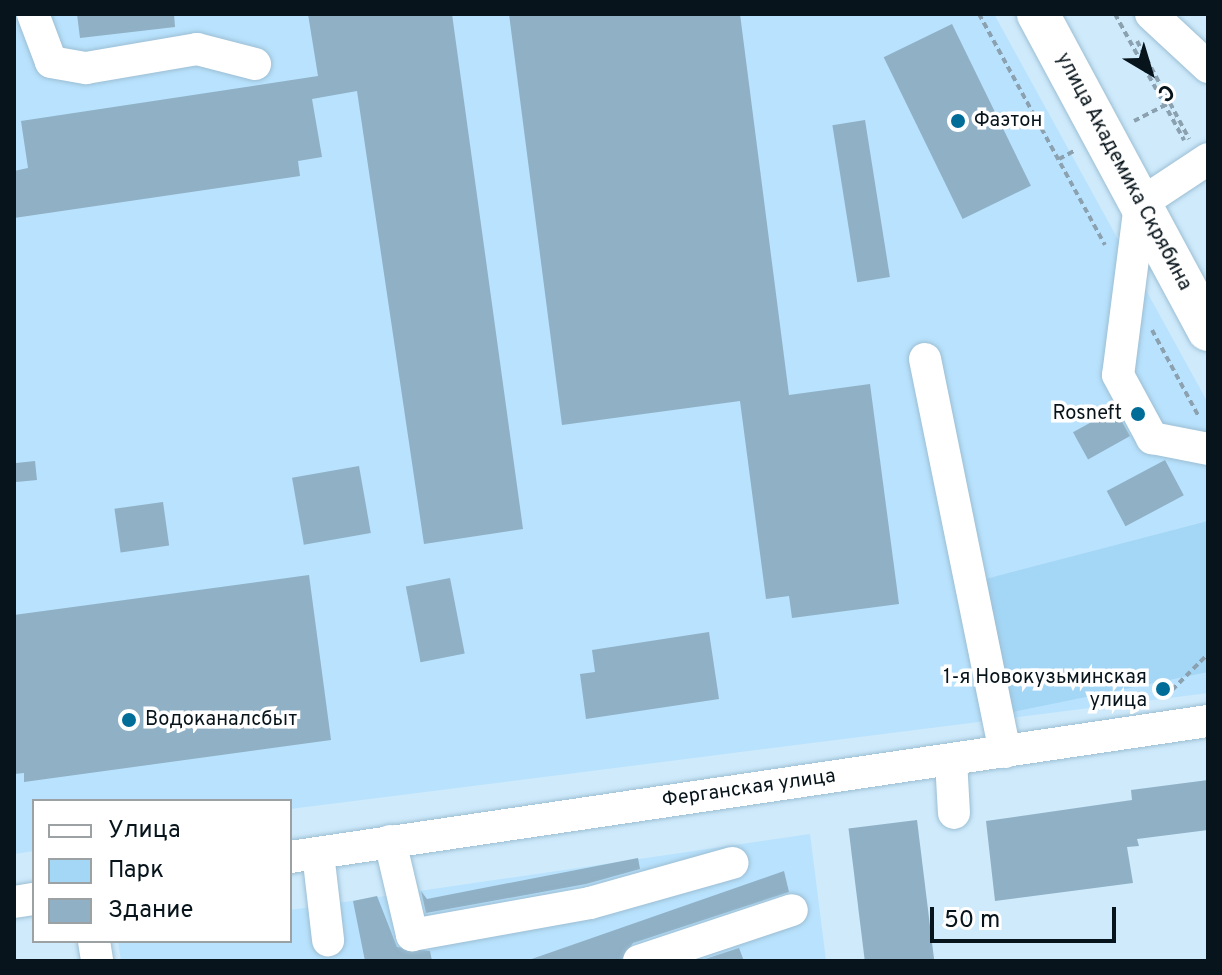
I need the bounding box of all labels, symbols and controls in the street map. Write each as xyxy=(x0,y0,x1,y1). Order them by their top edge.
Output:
north arrow xyxy=(1110,32,1190,112)
street label: улица Академика Скрябина xyxy=(1050,49,1196,295)
place label: Фаэтон xyxy=(974,109,1042,133)
marker: Фаэтон xyxy=(949,112,967,130)
place label: Rosneft xyxy=(1053,402,1122,426)
marker: Rosneft xyxy=(1129,405,1147,423)
place label: 1-я Новокузьминская улица xyxy=(943,666,1147,713)
marker: 1-я Новокузьминская улица xyxy=(1154,680,1172,698)
place label: Водоканалсбыт xyxy=(145,708,297,732)
marker: Водоканалсбыт xyxy=(120,711,138,729)
street label: Ферганская улица xyxy=(661,765,837,813)
legend xyxy=(32,799,292,943)
text: Улица xyxy=(108,816,181,846)
text: Парк xyxy=(108,856,164,886)
scale bar xyxy=(934,891,1120,941)
text: Здание xyxy=(108,896,194,926)
text: 50 m xyxy=(944,906,1000,936)

